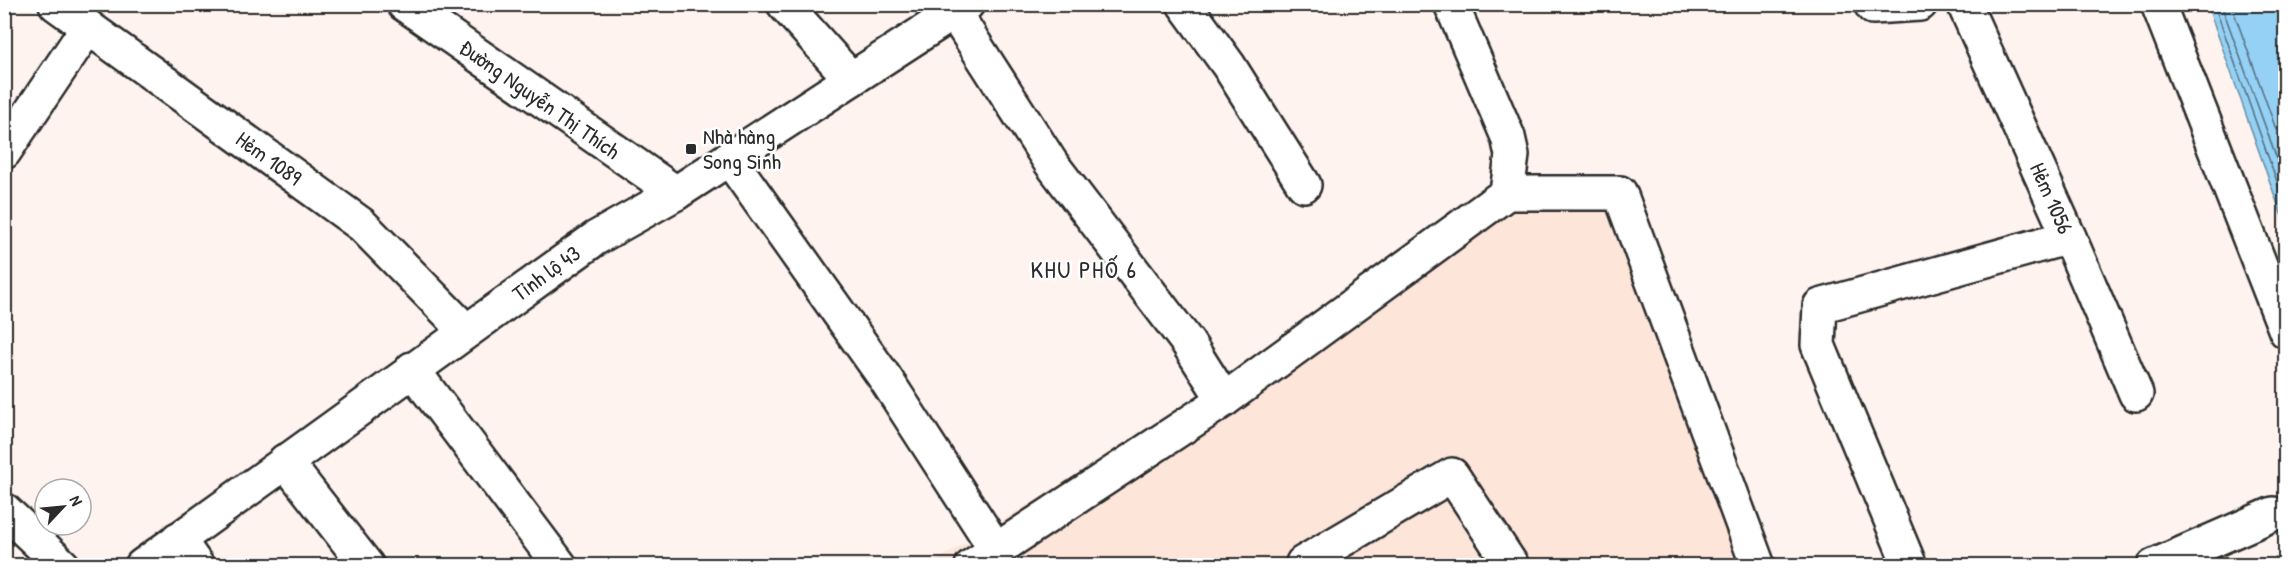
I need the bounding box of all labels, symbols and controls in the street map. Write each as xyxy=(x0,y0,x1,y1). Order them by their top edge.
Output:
street label: Đường Nguyễn Thị Thích xyxy=(454,32,626,166)
place label: Nhà hàng Song Sinh xyxy=(703,121,781,176)
street label: Hẻm 1089 xyxy=(230,124,308,192)
marker: Nhà hàng Song Sinh xyxy=(684,142,698,156)
street label: Hẻm 1056 xyxy=(2023,158,2081,239)
street label: Tỉnh lộ 43 xyxy=(506,238,586,308)
district label: KHU PHỐ 6 xyxy=(1030,253,1138,285)
north arrow xyxy=(33,477,93,537)
text: N xyxy=(65,492,88,510)

